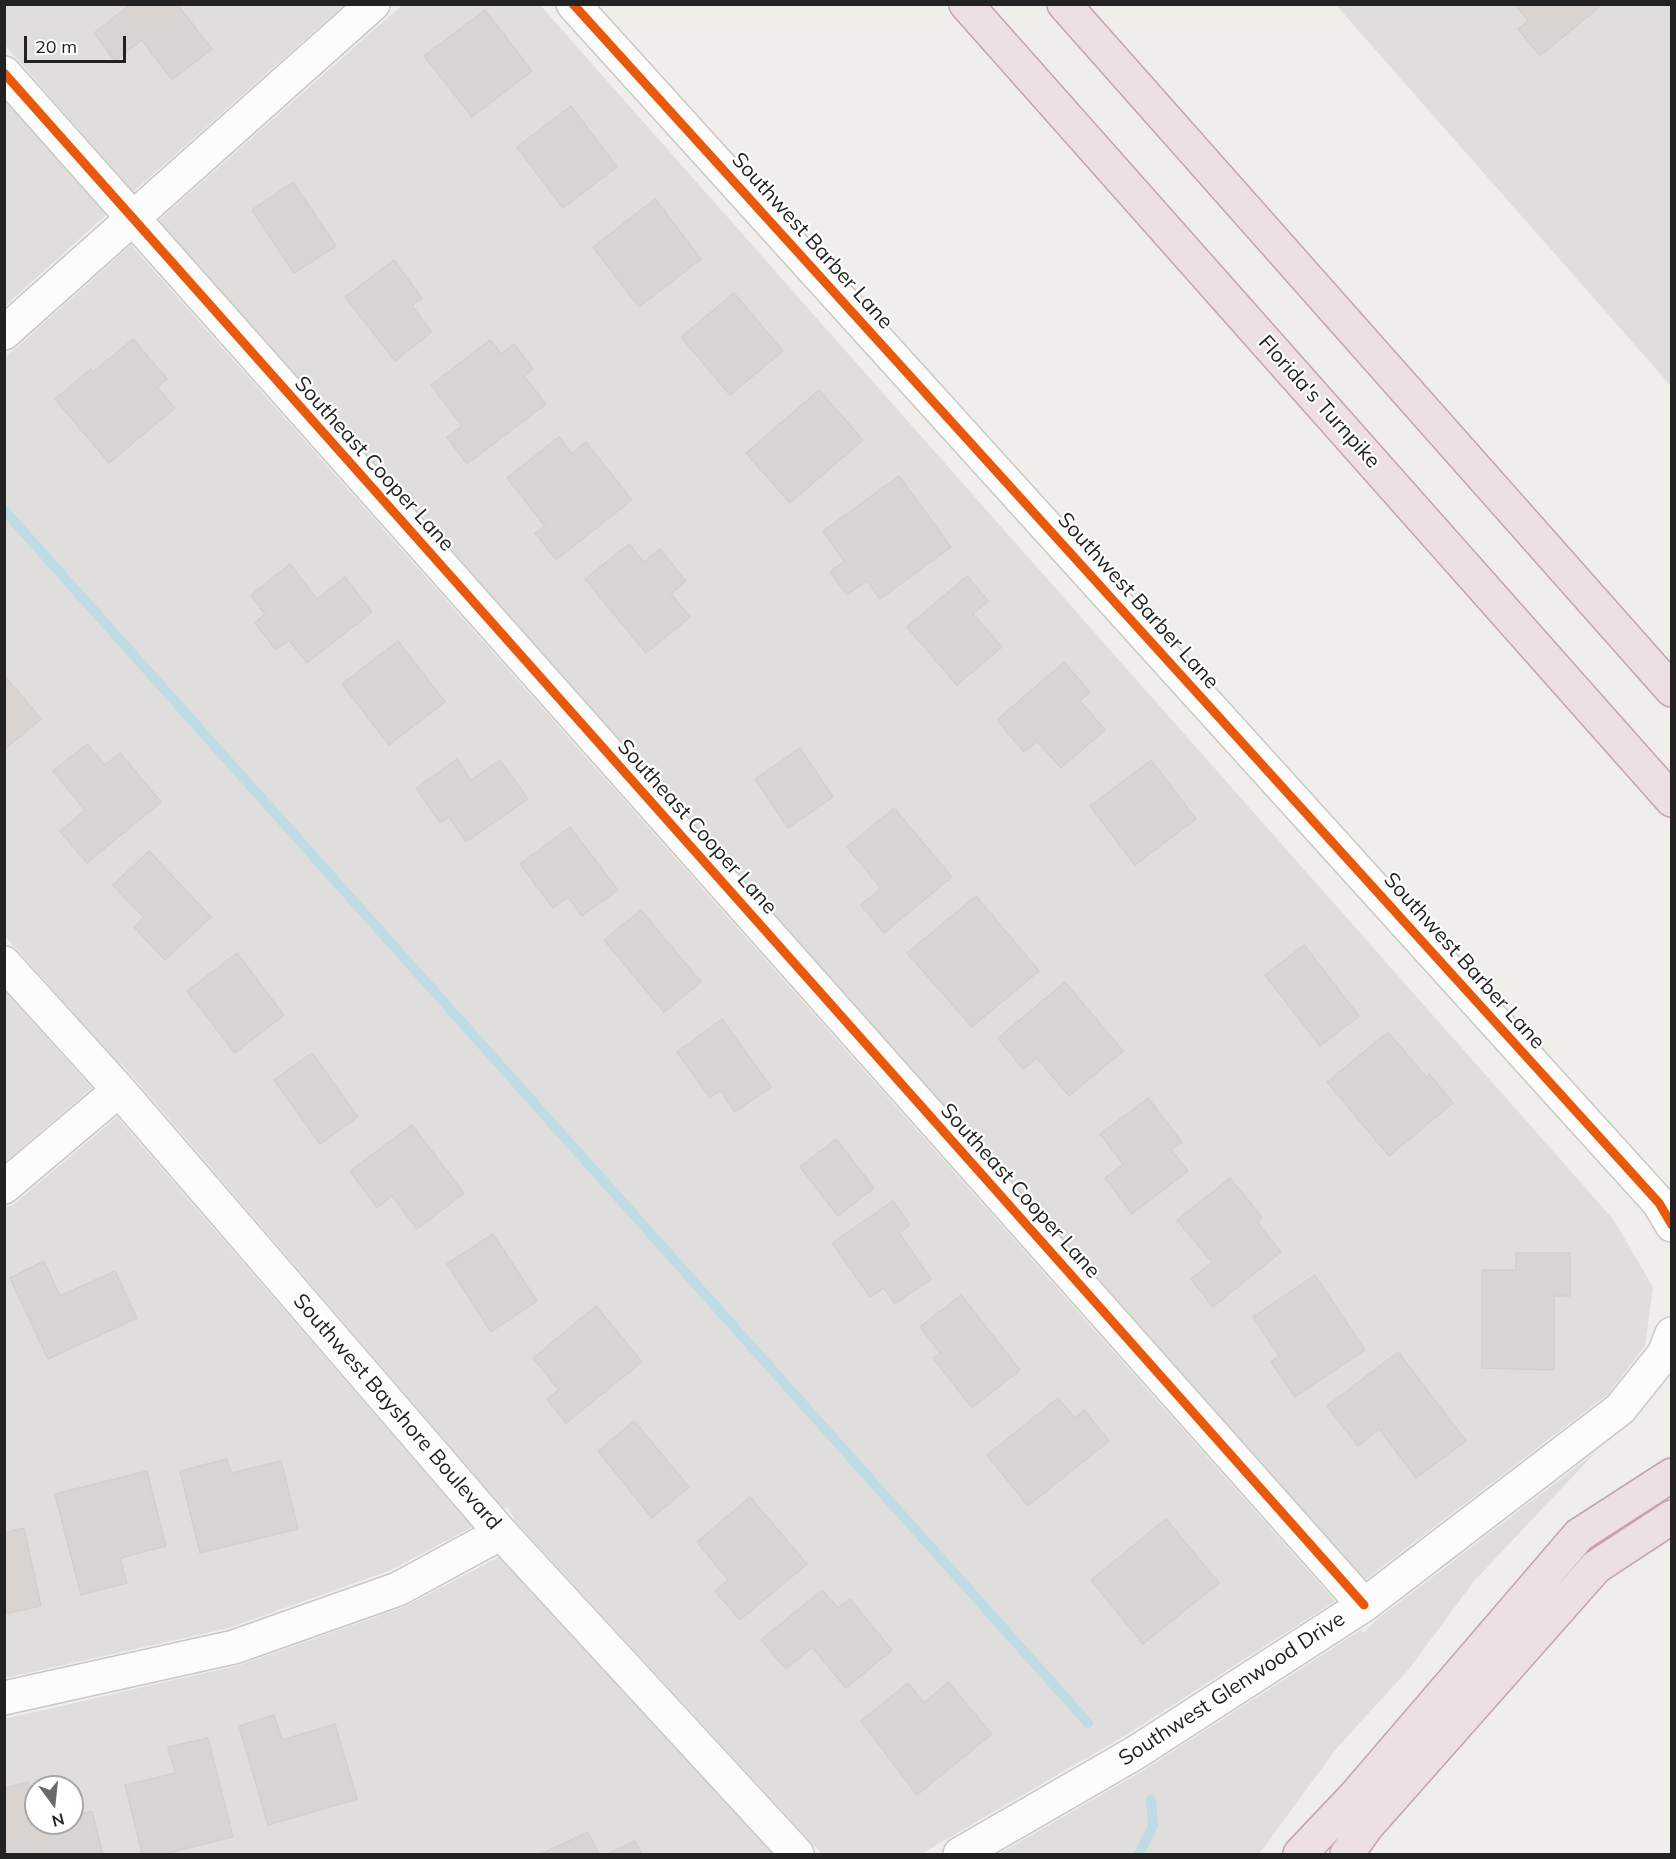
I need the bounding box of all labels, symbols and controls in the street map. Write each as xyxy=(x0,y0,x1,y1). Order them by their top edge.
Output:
scale bar xyxy=(27,24,129,62)
text: 20 m xyxy=(35,35,77,58)
street label: Southwest Barber Lane xyxy=(726,148,898,334)
street label: Florida's Turnpike xyxy=(1253,330,1385,474)
street label: Southeast Cooper Lane xyxy=(289,371,459,557)
street label: Southwest Barber Lane xyxy=(1052,508,1224,694)
street label: Southeast Cooper Lane xyxy=(612,734,782,920)
street label: Southwest Barber Lane xyxy=(1378,868,1550,1054)
street label: Southeast Cooper Lane xyxy=(935,1098,1105,1284)
street label: Southwest Bayshore Boulevard xyxy=(288,1289,506,1535)
street label: Southwest Glenwood Drive xyxy=(1114,1606,1350,1772)
north arrow xyxy=(24,1775,84,1835)
text: N xyxy=(50,1809,67,1832)

